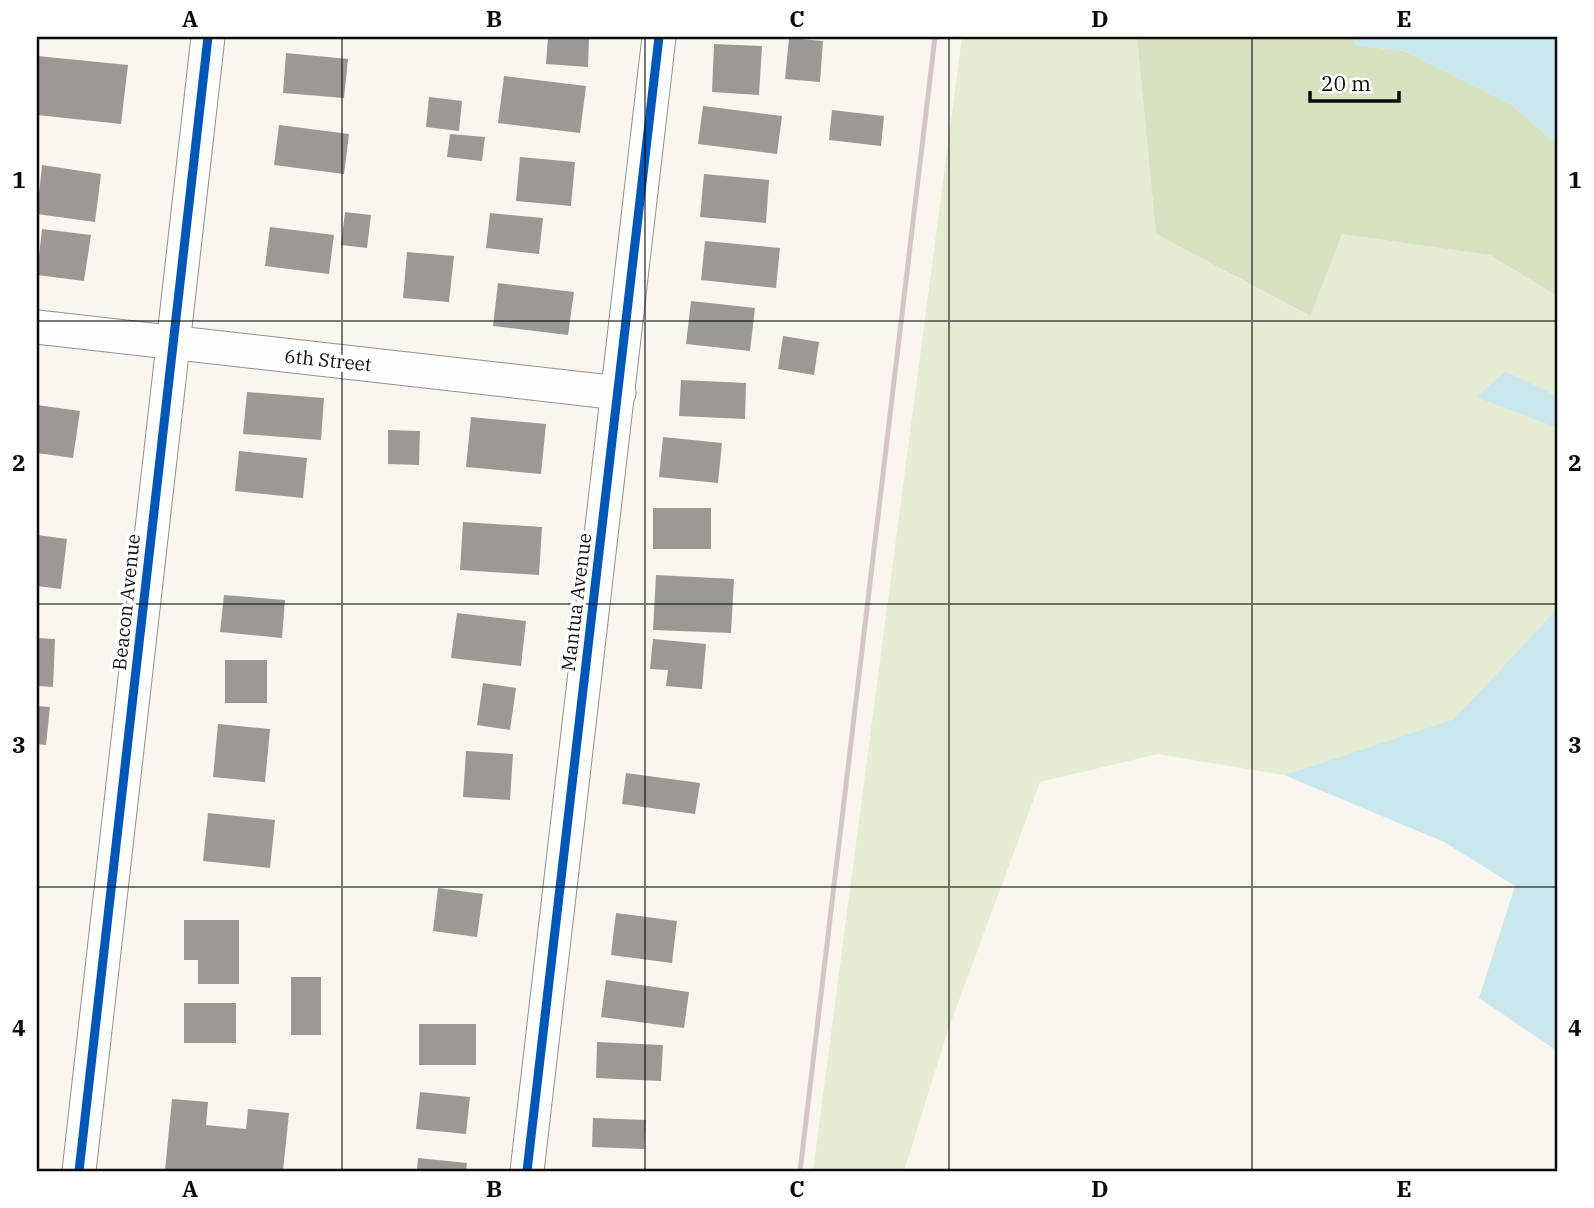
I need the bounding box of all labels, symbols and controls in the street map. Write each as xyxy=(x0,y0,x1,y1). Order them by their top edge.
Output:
text: A xyxy=(182,3,198,33)
text: B xyxy=(486,3,502,33)
text: C xyxy=(789,3,805,33)
text: D xyxy=(1091,3,1109,33)
text: E xyxy=(1396,3,1412,33)
scale bar xyxy=(1310,60,1400,104)
text: 20 m xyxy=(1321,69,1371,97)
text: 1 xyxy=(12,164,26,194)
text: 1 xyxy=(1568,164,1582,194)
street label: 6th Street xyxy=(283,343,373,377)
text: 2 xyxy=(12,447,26,477)
text: 2 xyxy=(1568,447,1582,477)
street label: Mantua Avenue xyxy=(556,531,596,673)
street label: Beacon Avenue xyxy=(107,533,145,671)
text: 3 xyxy=(12,729,26,759)
text: 3 xyxy=(1568,729,1582,759)
text: 4 xyxy=(12,1012,26,1042)
text: 4 xyxy=(1568,1012,1582,1042)
text: A xyxy=(182,1173,198,1203)
text: B xyxy=(486,1173,502,1203)
text: C xyxy=(789,1173,805,1203)
text: D xyxy=(1091,1173,1109,1203)
text: E xyxy=(1396,1173,1412,1203)

